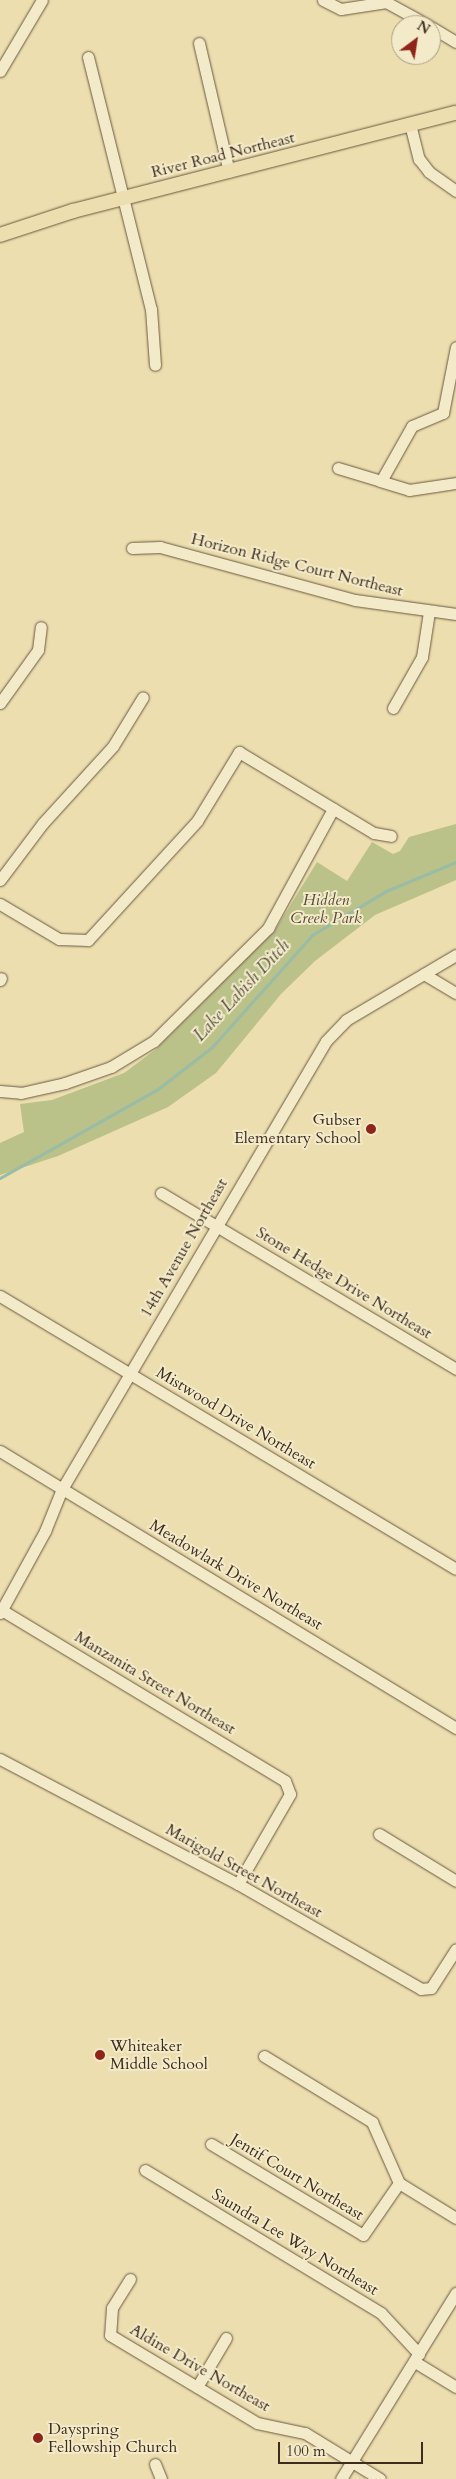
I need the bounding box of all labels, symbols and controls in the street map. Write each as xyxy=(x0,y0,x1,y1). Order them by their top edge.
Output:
north arrow xyxy=(391,15,441,65)
text: N xyxy=(413,16,434,39)
street label: River Road Northeast xyxy=(149,128,297,182)
street label: Horizon Ridge Court Northeast xyxy=(189,529,405,601)
park label: Hidden Creek Park xyxy=(290,890,362,928)
water label: Lake Labish Ditch xyxy=(189,936,295,1046)
place label: Gubser Elementary School xyxy=(234,1110,361,1148)
marker: Gubser Elementary School xyxy=(365,1123,377,1135)
street label: 14th Avenue Northeast xyxy=(136,1175,232,1321)
street label: Stone Hedge Drive Northeast xyxy=(253,1223,435,1343)
street label: Mistwood Drive Northeast xyxy=(153,1363,319,1473)
street label: Meadowlark Drive Northeast xyxy=(146,1516,326,1634)
street label: Manzanita Street Northeast xyxy=(71,1627,239,1739)
street label: Marigold Street Northeast xyxy=(162,1820,326,1922)
place label: Whiteaker Middle School xyxy=(110,2036,208,2074)
marker: Whiteaker Middle School xyxy=(94,2049,106,2061)
street label: Jentif Court Northeast xyxy=(227,2130,367,2224)
street label: Saundra Lee Way Northeast xyxy=(208,2185,382,2299)
street label: Aldine Drive Northeast xyxy=(126,2320,274,2416)
place label: Dayspring Fellowship Church xyxy=(48,2419,177,2457)
marker: Dayspring Fellowship Church xyxy=(32,2432,44,2444)
scale bar xyxy=(281,2432,426,2464)
text: 100 m xyxy=(286,2441,326,2461)

